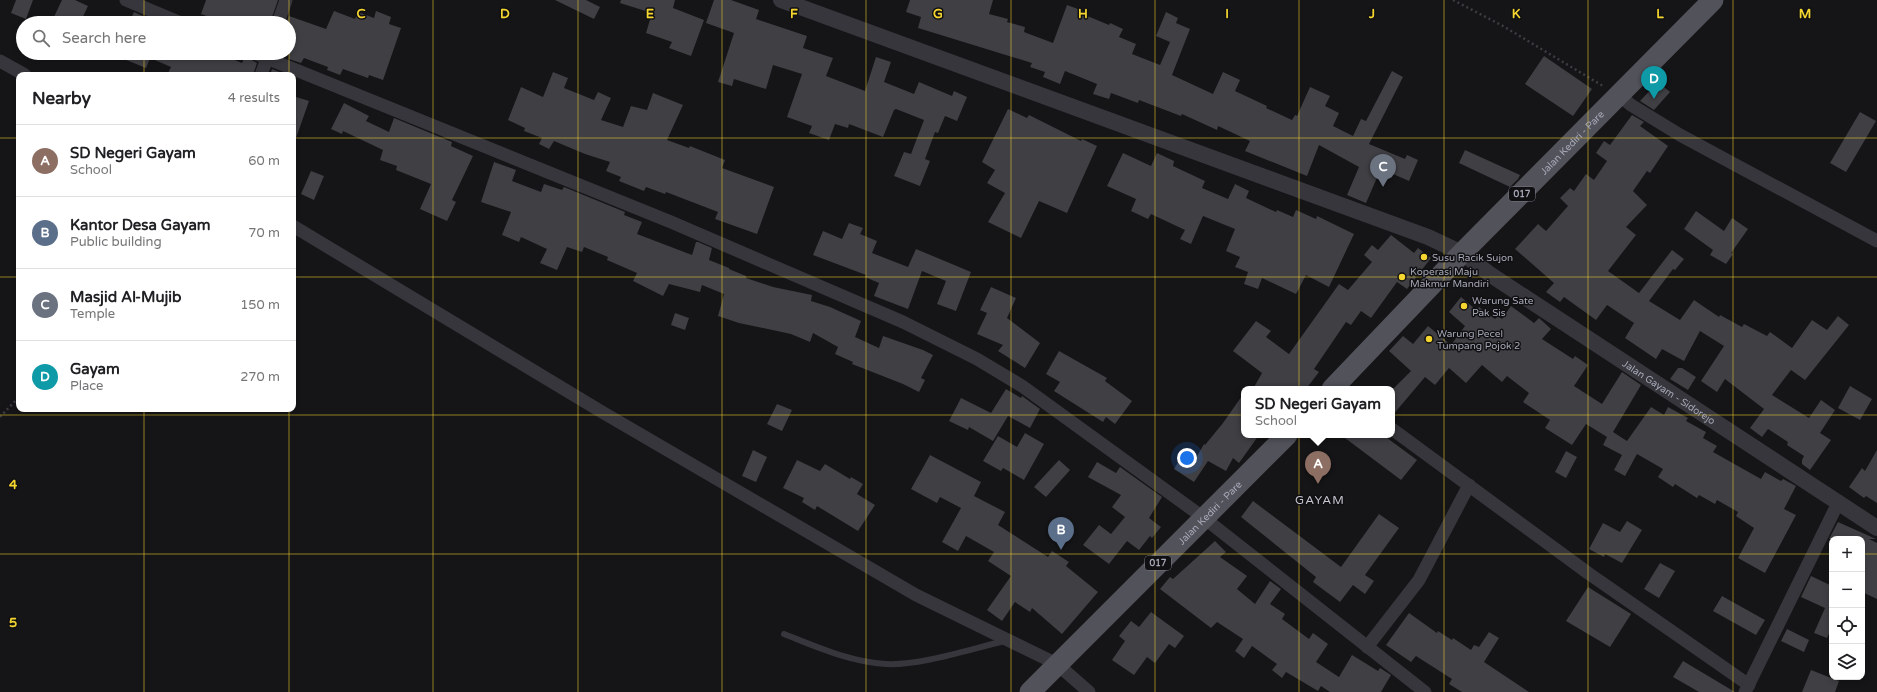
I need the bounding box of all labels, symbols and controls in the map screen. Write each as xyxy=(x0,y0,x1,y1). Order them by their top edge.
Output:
text: C xyxy=(356,6,366,22)
text: D xyxy=(500,6,510,22)
text: E xyxy=(646,6,654,22)
text: F xyxy=(790,6,798,22)
text: G xyxy=(933,6,943,22)
text: H xyxy=(1078,6,1088,22)
text: I xyxy=(1225,6,1229,22)
text: J xyxy=(1368,6,1375,22)
text: K xyxy=(1512,6,1521,22)
text: L xyxy=(1656,6,1664,22)
text: M xyxy=(1799,6,1811,22)
search box xyxy=(16,16,296,60)
icon: search xyxy=(30,27,52,49)
text: Search here xyxy=(62,29,146,47)
pin: D xyxy=(1641,66,1667,99)
text: Nearby xyxy=(32,88,91,109)
text: 4 results xyxy=(228,90,280,106)
street label: Jalan Kediri - Pare xyxy=(1538,108,1607,178)
text: SD Negeri Gayam xyxy=(70,144,196,162)
text: A xyxy=(40,153,50,169)
text: 60 m xyxy=(248,153,280,169)
pin: C xyxy=(1370,154,1396,187)
text: School xyxy=(70,162,112,178)
road number: 017 xyxy=(1509,187,1535,201)
text: Kantor Desa Gayam xyxy=(70,216,211,234)
text: B xyxy=(40,225,50,241)
text: 70 m xyxy=(248,225,280,241)
text: Public building xyxy=(70,234,162,250)
marker: Susu Racik Sujon xyxy=(1419,252,1429,262)
place label: Susu Racik Sujon xyxy=(1432,252,1513,264)
place label: Koperasi Maju Makmur Mandiri xyxy=(1410,266,1489,290)
marker: Koperasi Maju Makmur Mandiri xyxy=(1397,272,1407,282)
text: Masjid Al-Mujib xyxy=(70,288,182,306)
place label: Warung Sate Pak Sis xyxy=(1472,295,1534,319)
text: C xyxy=(40,297,50,313)
text: 150 m xyxy=(240,297,280,313)
marker: Warung Sate Pak Sis xyxy=(1459,301,1469,311)
text: Temple xyxy=(70,306,115,322)
place label: Warung Pecel Tumpang Pojok 2 xyxy=(1437,328,1520,352)
marker: Warung Pecel Tumpang Pojok 2 xyxy=(1424,334,1434,344)
street label: Jalan Gayam - Sidorejo xyxy=(1620,358,1717,427)
text: Gayam xyxy=(70,360,120,378)
text: D xyxy=(40,369,50,385)
text: 270 m xyxy=(240,369,280,385)
text: Place xyxy=(70,378,103,394)
popup xyxy=(1241,386,1395,438)
text: SD Negeri Gayam xyxy=(1255,395,1381,413)
text: School xyxy=(1255,413,1297,429)
your location xyxy=(1177,448,1197,468)
pin: A xyxy=(1305,451,1331,484)
text: 4 xyxy=(9,477,18,493)
street label: Jalan Kediri - Pare xyxy=(1176,478,1245,548)
district label: GAYAM xyxy=(1295,493,1345,507)
pin: B xyxy=(1048,517,1074,550)
map controls xyxy=(1829,536,1865,680)
button: + xyxy=(1829,536,1865,572)
road number: 017 xyxy=(1145,556,1171,570)
button: − xyxy=(1829,572,1865,608)
button: locate xyxy=(1829,608,1865,644)
text: 5 xyxy=(9,615,17,631)
button: layers xyxy=(1829,644,1865,680)

